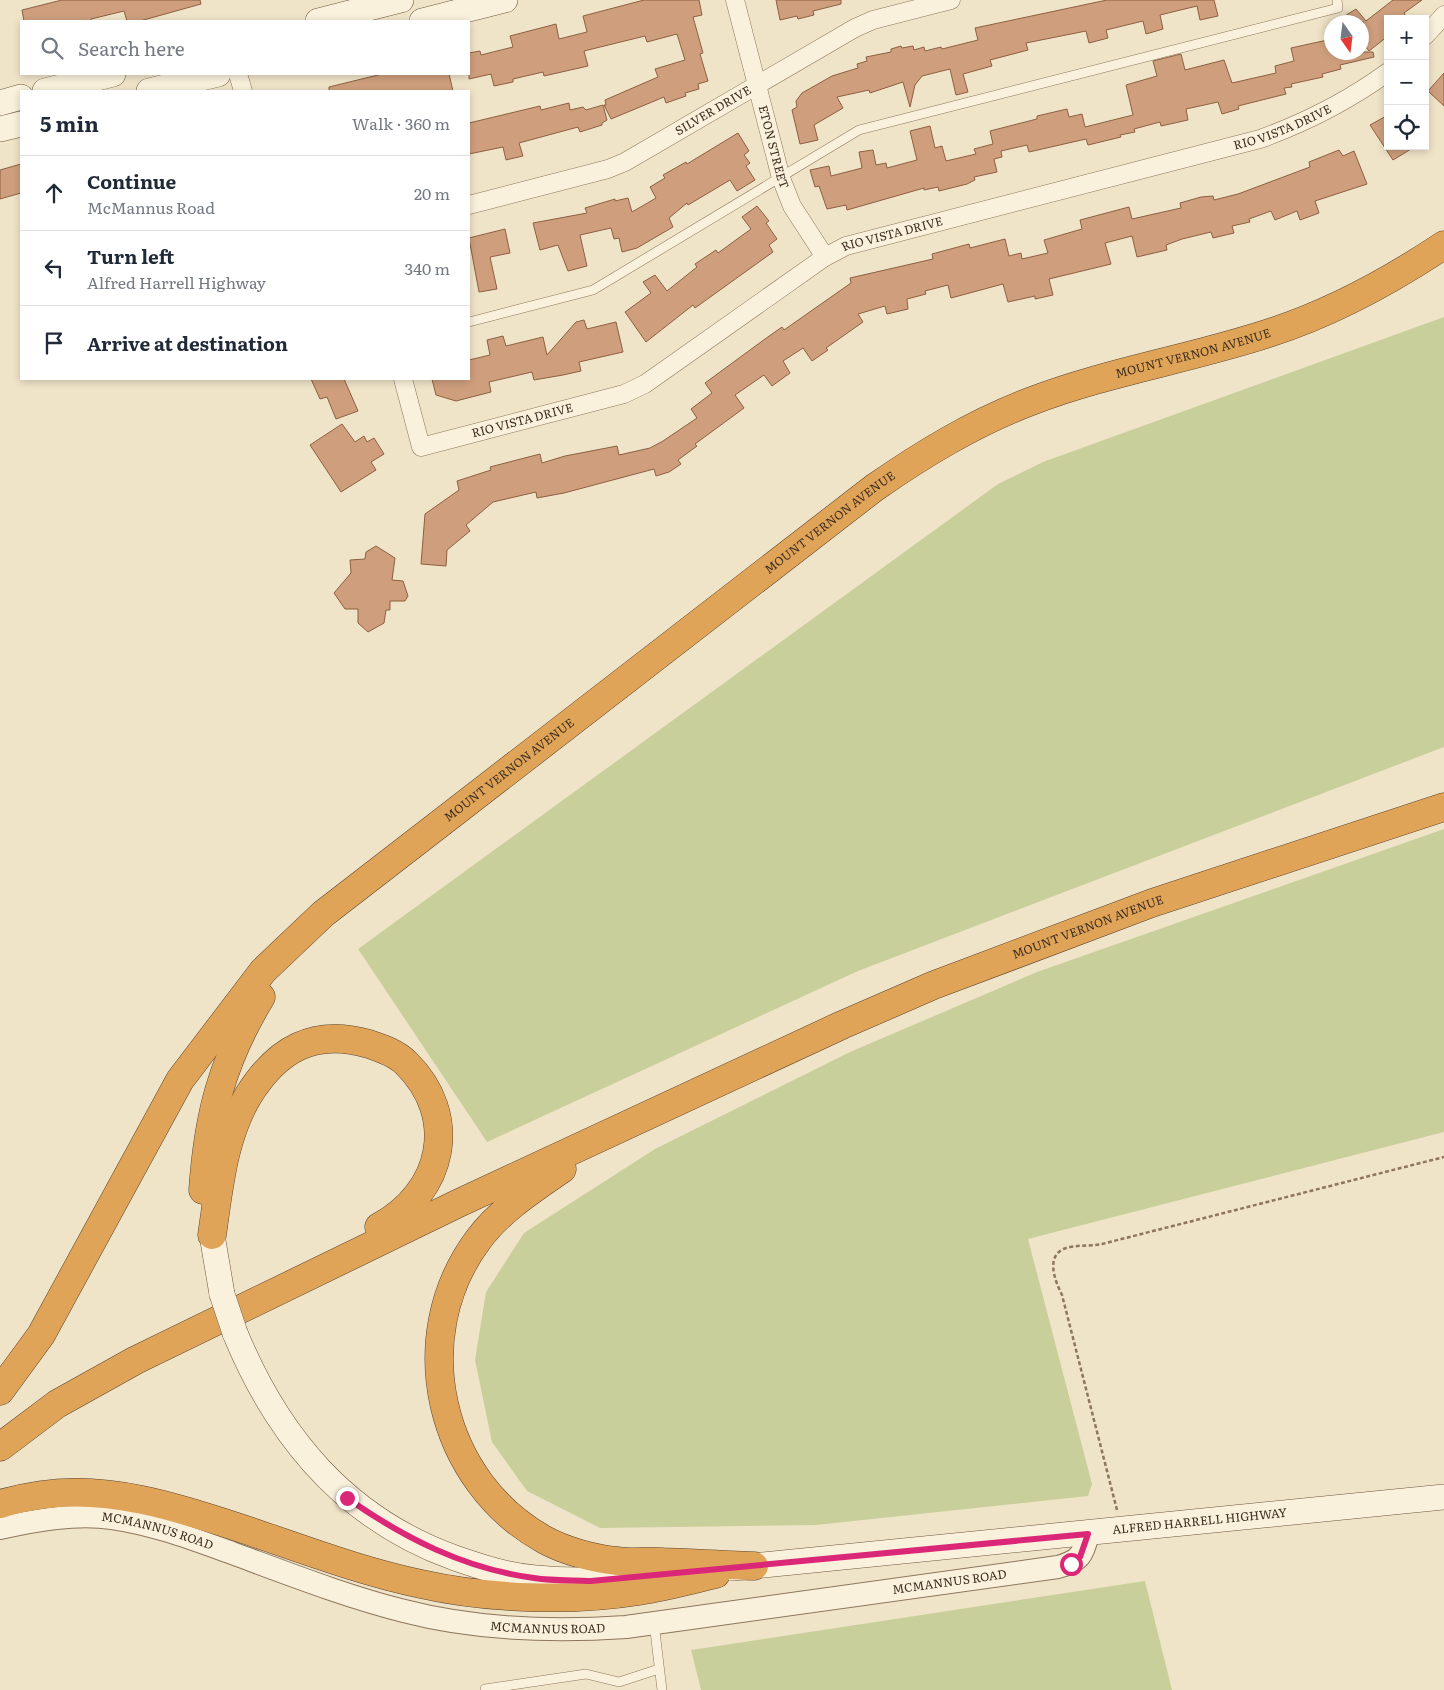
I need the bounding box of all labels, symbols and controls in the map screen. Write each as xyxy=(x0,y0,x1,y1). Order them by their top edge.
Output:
north arrow xyxy=(1324,15,1369,60)
map controls xyxy=(1384,15,1429,150)
button: + xyxy=(1384,15,1429,60)
search box xyxy=(20,20,470,75)
icon: search xyxy=(38,34,66,62)
text: Search here xyxy=(78,34,185,62)
button: − xyxy=(1384,60,1429,105)
street label: SILVER DRIVE xyxy=(671,80,754,139)
street label: RIO VISTA DRIVE xyxy=(1231,99,1334,154)
street label: ETON STREET xyxy=(755,103,794,191)
button: locate xyxy=(1384,105,1429,150)
text: 5 min xyxy=(40,107,99,138)
text: Walk · 360 m xyxy=(352,111,450,135)
text: Continue xyxy=(87,167,176,195)
icon: ahead xyxy=(40,179,68,207)
text: 20 m xyxy=(414,181,450,205)
text: McMannus Road xyxy=(87,195,215,219)
street label: RIO VISTA DRIVE xyxy=(837,211,945,255)
text: Turn left xyxy=(87,242,174,270)
icon: left xyxy=(40,254,68,282)
text: 340 m xyxy=(405,256,450,280)
text: Alfred Harrell Highway xyxy=(87,270,266,294)
street label: MOUNT VERNON AVENUE xyxy=(1113,323,1273,382)
icon: arrive xyxy=(40,329,68,357)
text: Arrive at destination xyxy=(87,329,288,357)
street label: RIO VISTA DRIVE xyxy=(469,398,575,441)
street label: MOUNT VERNON AVENUE xyxy=(760,466,899,578)
street label: MOUNT VERNON AVENUE xyxy=(440,713,578,825)
street label: MOUNT VERNON AVENUE xyxy=(1009,890,1166,963)
route end xyxy=(336,1487,359,1510)
street label: ALFRED HARRELL HIGHWAY xyxy=(1111,1503,1288,1538)
street label: MCMANNUS ROAD xyxy=(101,1507,216,1554)
route start xyxy=(1060,1553,1083,1576)
street label: MCMANNUS ROAD xyxy=(891,1564,1008,1598)
street label: MCMANNUS ROAD xyxy=(489,1616,606,1637)

